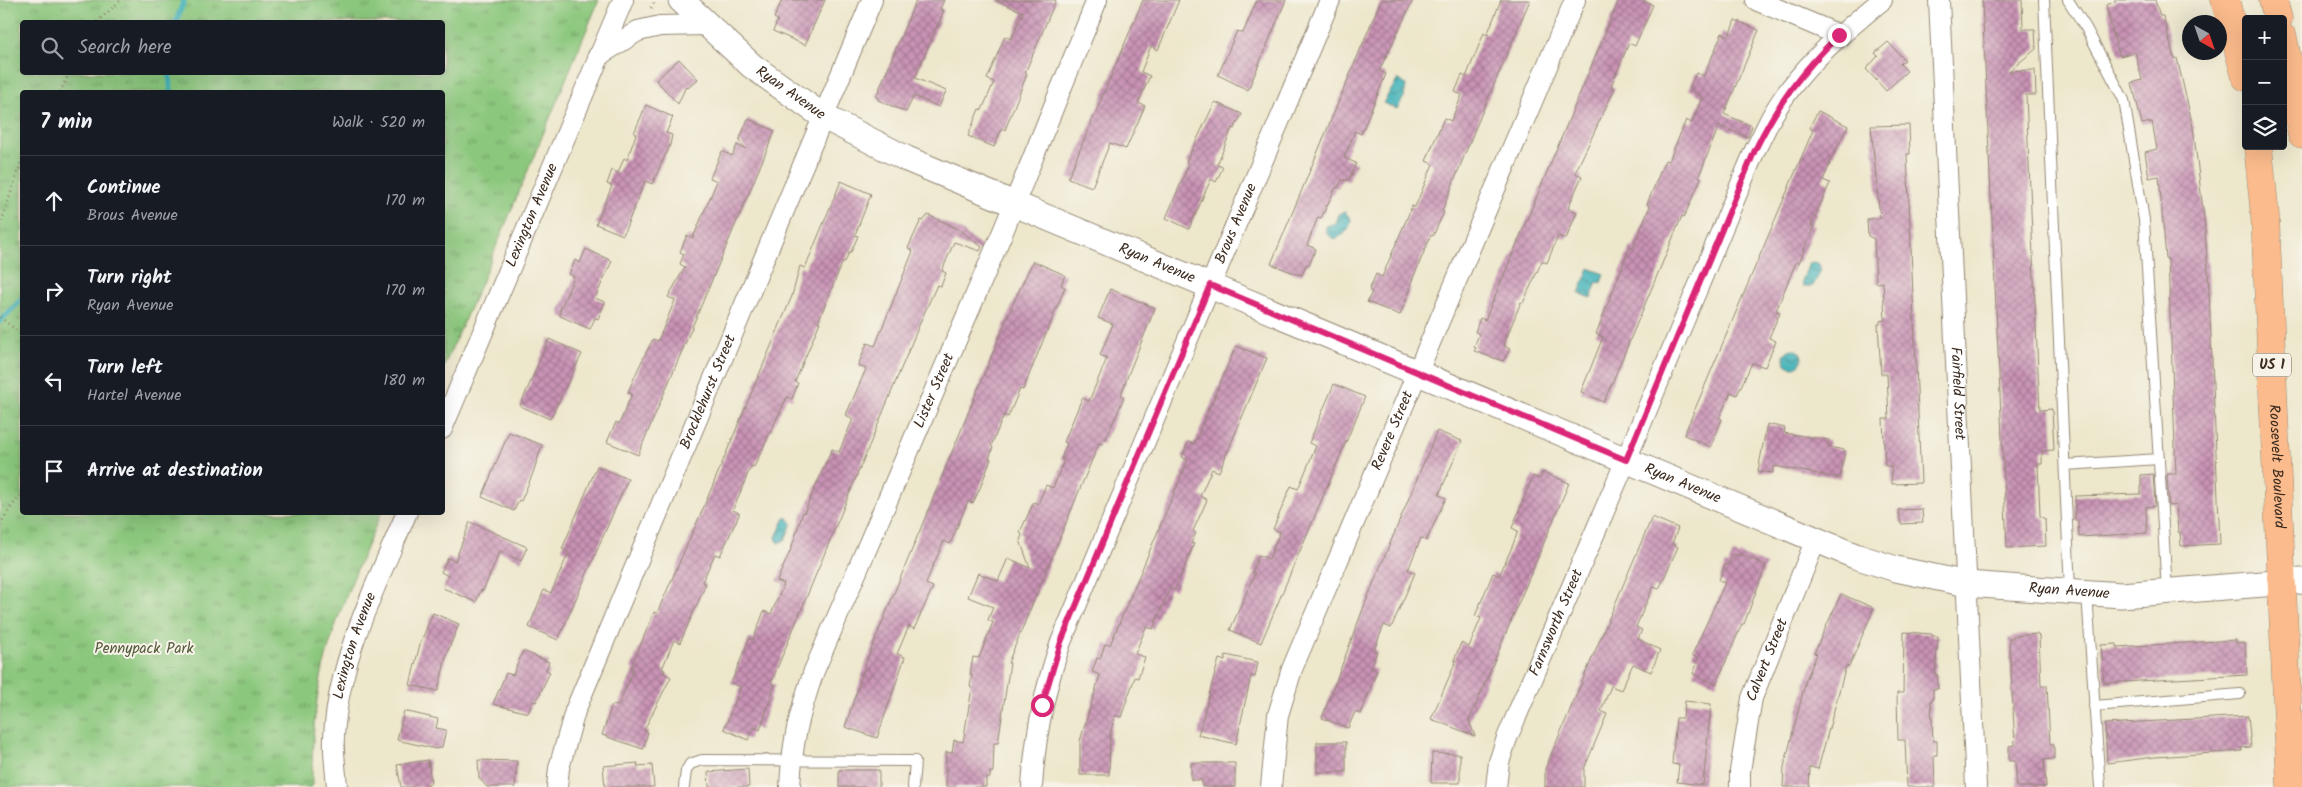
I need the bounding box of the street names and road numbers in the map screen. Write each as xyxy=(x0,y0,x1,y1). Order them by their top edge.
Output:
street label: Ryan Avenue xyxy=(750,60,831,127)
street label: Lexington Avenue xyxy=(500,159,565,271)
street label: Brous Avenue xyxy=(1209,179,1264,268)
street label: Ryan Avenue xyxy=(1115,237,1199,290)
street label: Brocklehurst Street xyxy=(674,331,743,453)
street label: Fairfield Street xyxy=(1943,346,1972,441)
street label: Lister Street xyxy=(908,349,961,432)
road number: US 1 xyxy=(2253,354,2291,376)
street label: Revere Street xyxy=(1365,387,1420,474)
street label: Roosevelt Boulevard xyxy=(2262,404,2291,529)
street label: Ryan Avenue xyxy=(1641,457,1725,511)
street label: Farnsworth Street xyxy=(1523,565,1590,680)
street label: Ryan Avenue xyxy=(2028,576,2111,606)
street label: Lexington Avenue xyxy=(327,589,383,701)
street label: Calvert Street xyxy=(1740,615,1795,705)

